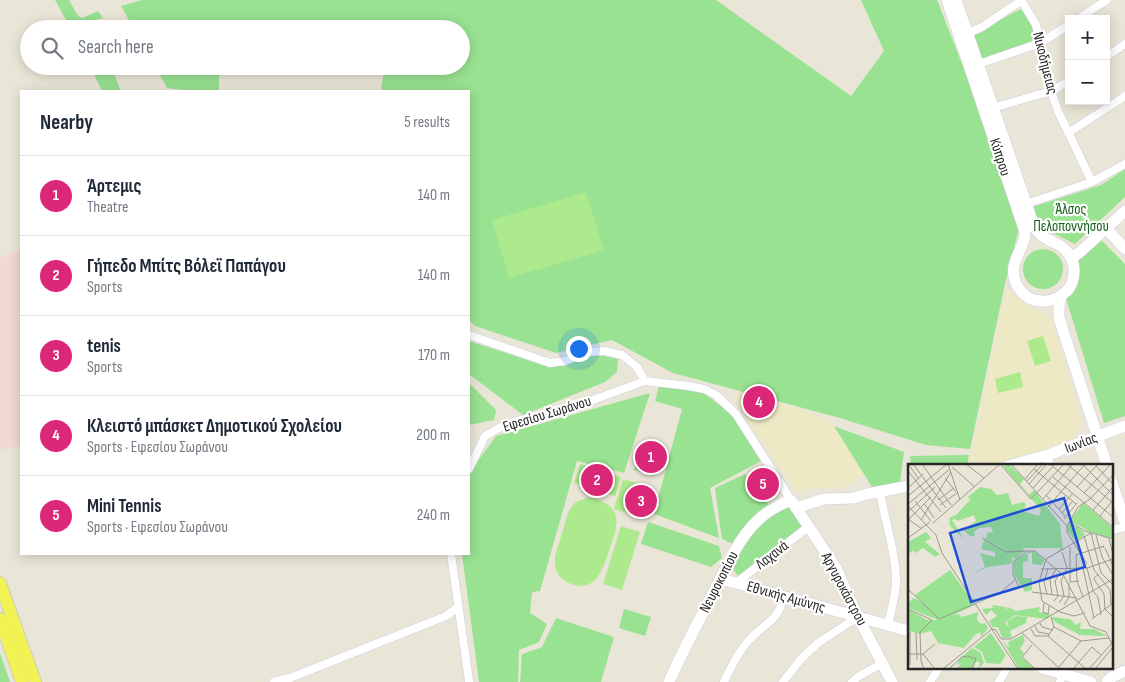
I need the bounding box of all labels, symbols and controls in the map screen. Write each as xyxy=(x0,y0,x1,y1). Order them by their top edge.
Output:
map controls xyxy=(1065,15,1110,105)
button: + xyxy=(1065,15,1110,60)
search box xyxy=(20,20,470,75)
street label: Νικοδήμειας xyxy=(1028,30,1062,96)
icon: search xyxy=(38,34,66,62)
text: Search here xyxy=(78,36,154,59)
button: − xyxy=(1065,60,1110,105)
text: Nearby xyxy=(40,110,93,135)
text: 5 results xyxy=(404,113,450,132)
street label: Κύπρου xyxy=(985,136,1015,178)
text: Άρτεμις xyxy=(87,175,142,198)
text: 1 xyxy=(53,186,59,205)
text: 140 m xyxy=(418,186,450,205)
text: Theatre xyxy=(87,198,128,217)
park label: Άλσος Πελοποννήσου xyxy=(1033,200,1109,236)
text: Γήπεδο Μπίτς Βόλεϊ Παπάγου xyxy=(87,255,286,278)
text: 2 xyxy=(52,266,60,285)
text: 140 m xyxy=(418,266,450,285)
text: Sports xyxy=(87,278,122,297)
text: tenis xyxy=(87,335,121,358)
your location xyxy=(566,336,592,362)
text: 3 xyxy=(52,346,60,365)
text: 170 m xyxy=(418,346,450,365)
text: Sports xyxy=(87,358,122,377)
pin: 4 xyxy=(743,383,775,421)
street label: Εφεσίου Σωράνου xyxy=(501,392,593,436)
text: Κλειστό μπάσκετ Δημοτικού Σχολείου xyxy=(87,415,342,438)
text: 4 xyxy=(52,426,60,445)
text: 200 m xyxy=(416,426,450,445)
street label: Ιωνίας xyxy=(1062,428,1100,458)
text: Sports · Εφεσίου Σωράνου xyxy=(87,438,228,457)
pin: 1 xyxy=(635,438,667,476)
pin: 2 xyxy=(581,461,613,499)
inset map xyxy=(908,464,1112,670)
pin: 5 xyxy=(747,465,779,503)
pin: 3 xyxy=(625,482,657,520)
text: Mini Tennis xyxy=(87,495,161,518)
text: 5 xyxy=(52,506,60,525)
text: 240 m xyxy=(417,506,450,525)
text: Sports · Εφεσίου Σωράνου xyxy=(87,518,228,537)
street label: Λαχανά xyxy=(751,536,793,574)
street label: Νευροκοπίου xyxy=(695,548,743,616)
street label: Αργυροκάστρου xyxy=(816,548,871,629)
street label: Εθνικής Αμύνης xyxy=(745,577,828,617)

